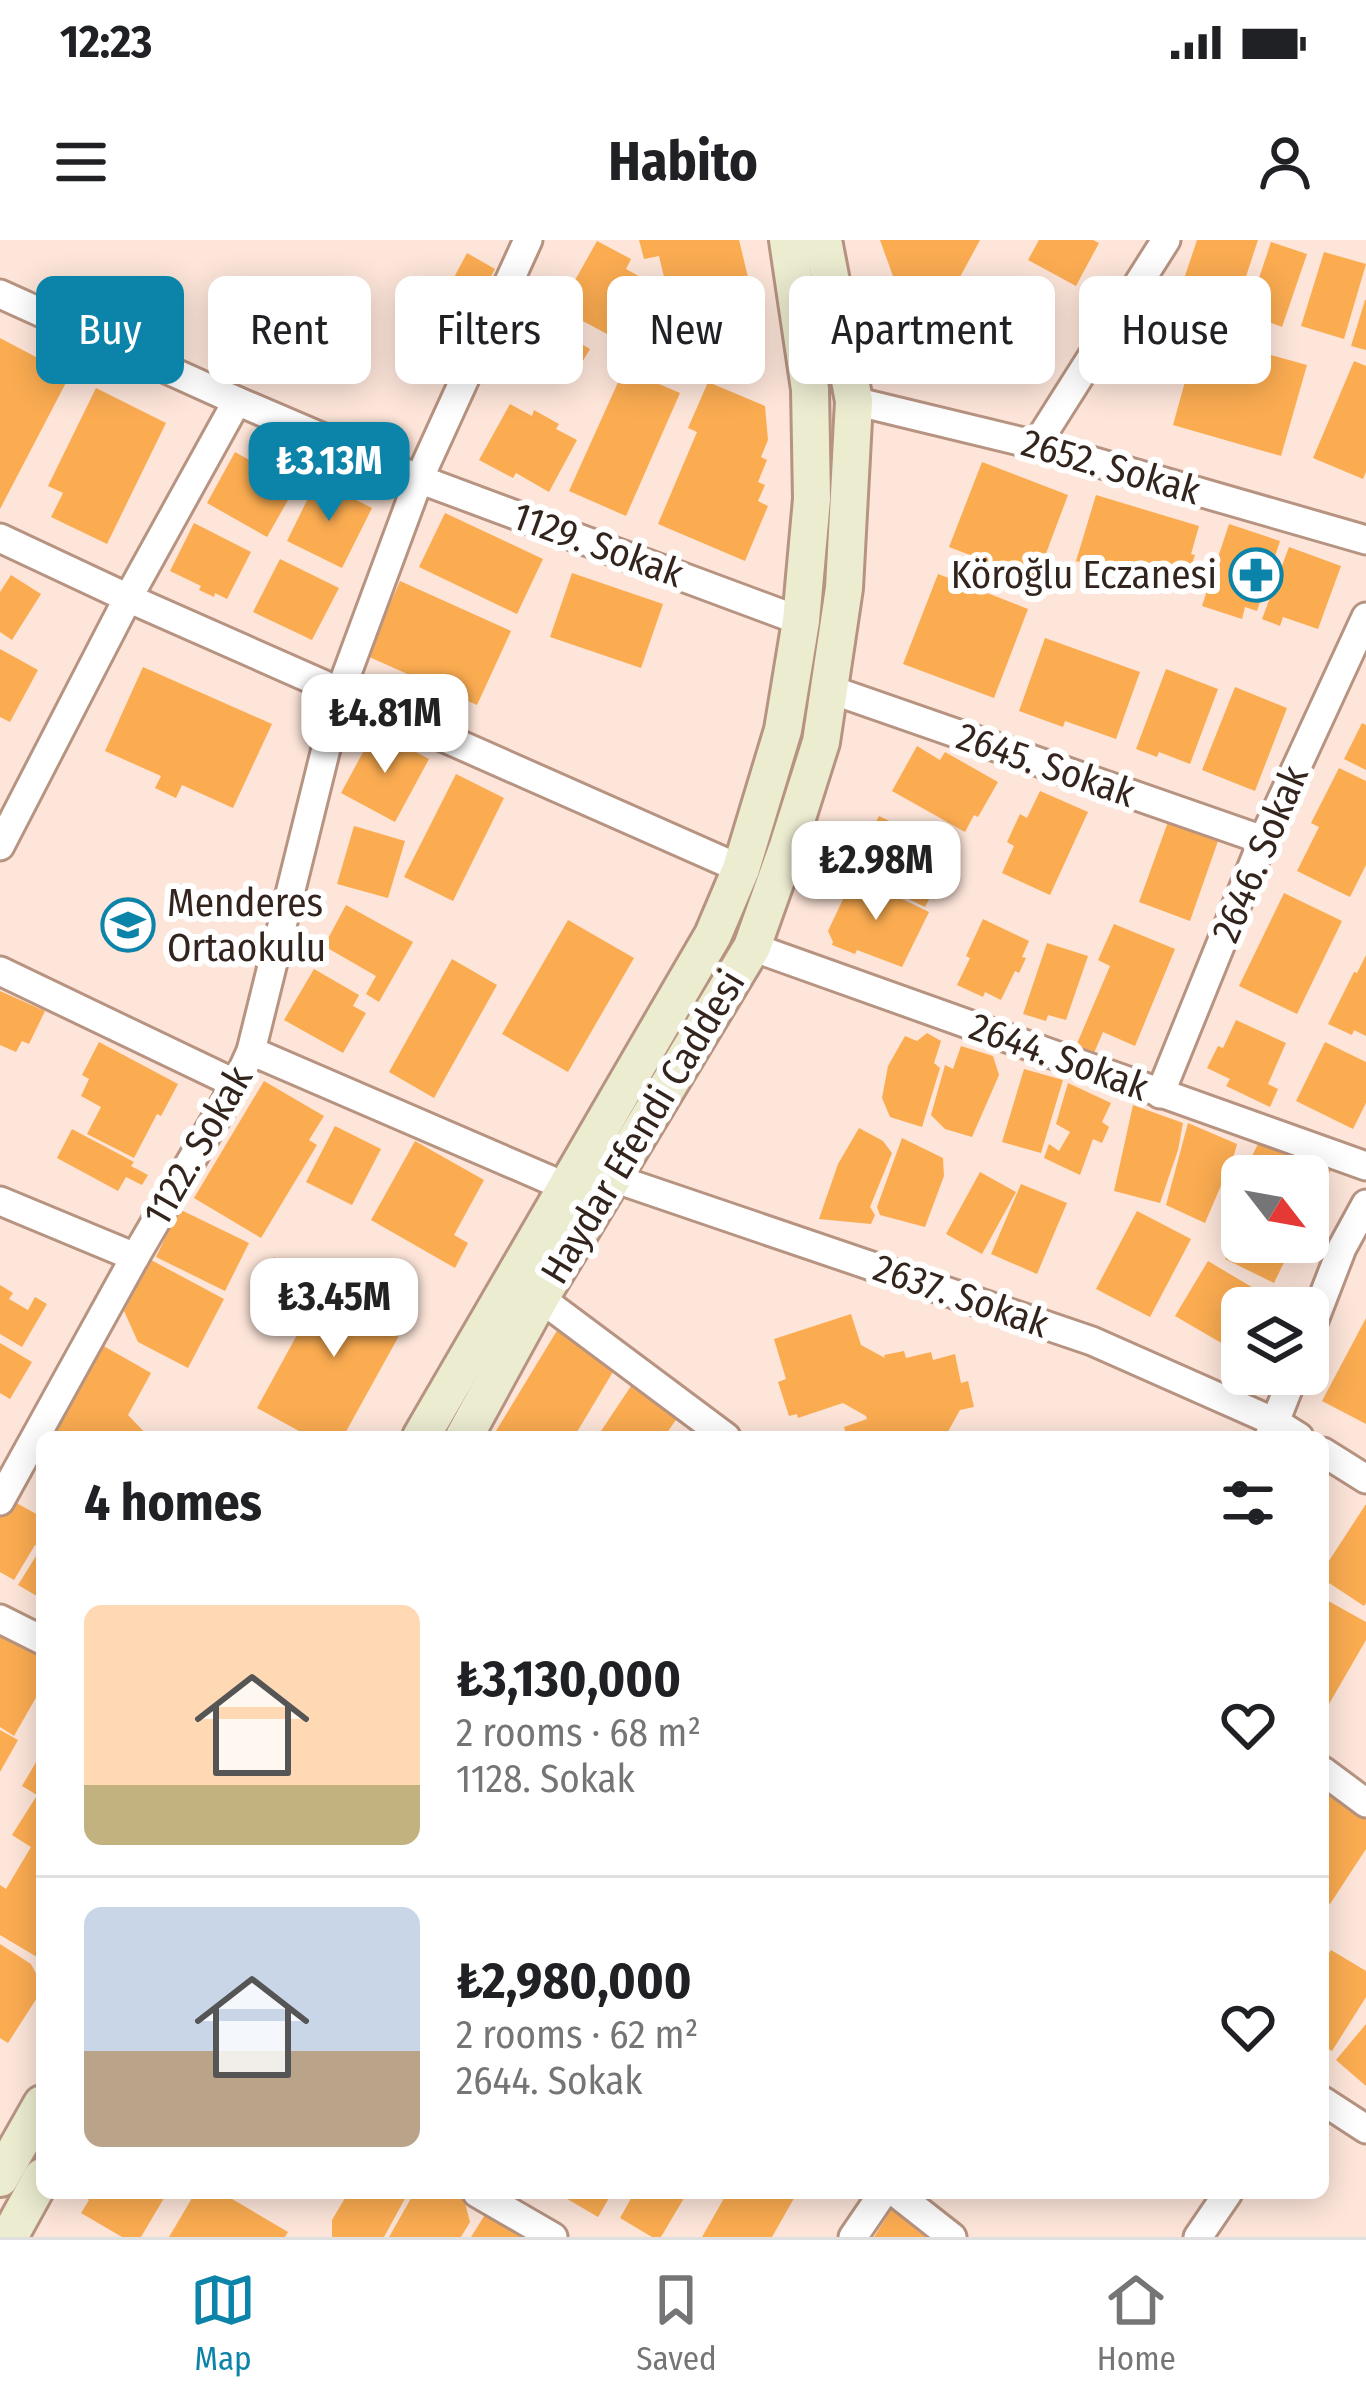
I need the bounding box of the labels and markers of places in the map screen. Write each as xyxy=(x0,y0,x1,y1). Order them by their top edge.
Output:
pin: ₺3.13M xyxy=(231,422,427,524)
pharmacy icon: Köroğlu Eczanesi xyxy=(1228,547,1284,603)
place label: Köroğlu Eczanesi xyxy=(951,552,1217,598)
pin: ₺4.81M xyxy=(287,674,483,776)
pin: ₺2.98M xyxy=(778,821,974,923)
place label: Menderes Ortaokulu xyxy=(167,880,326,971)
school or university icon: Menderes Ortaokulu xyxy=(100,897,156,953)
pin: ₺3.45M xyxy=(236,1258,432,1360)

